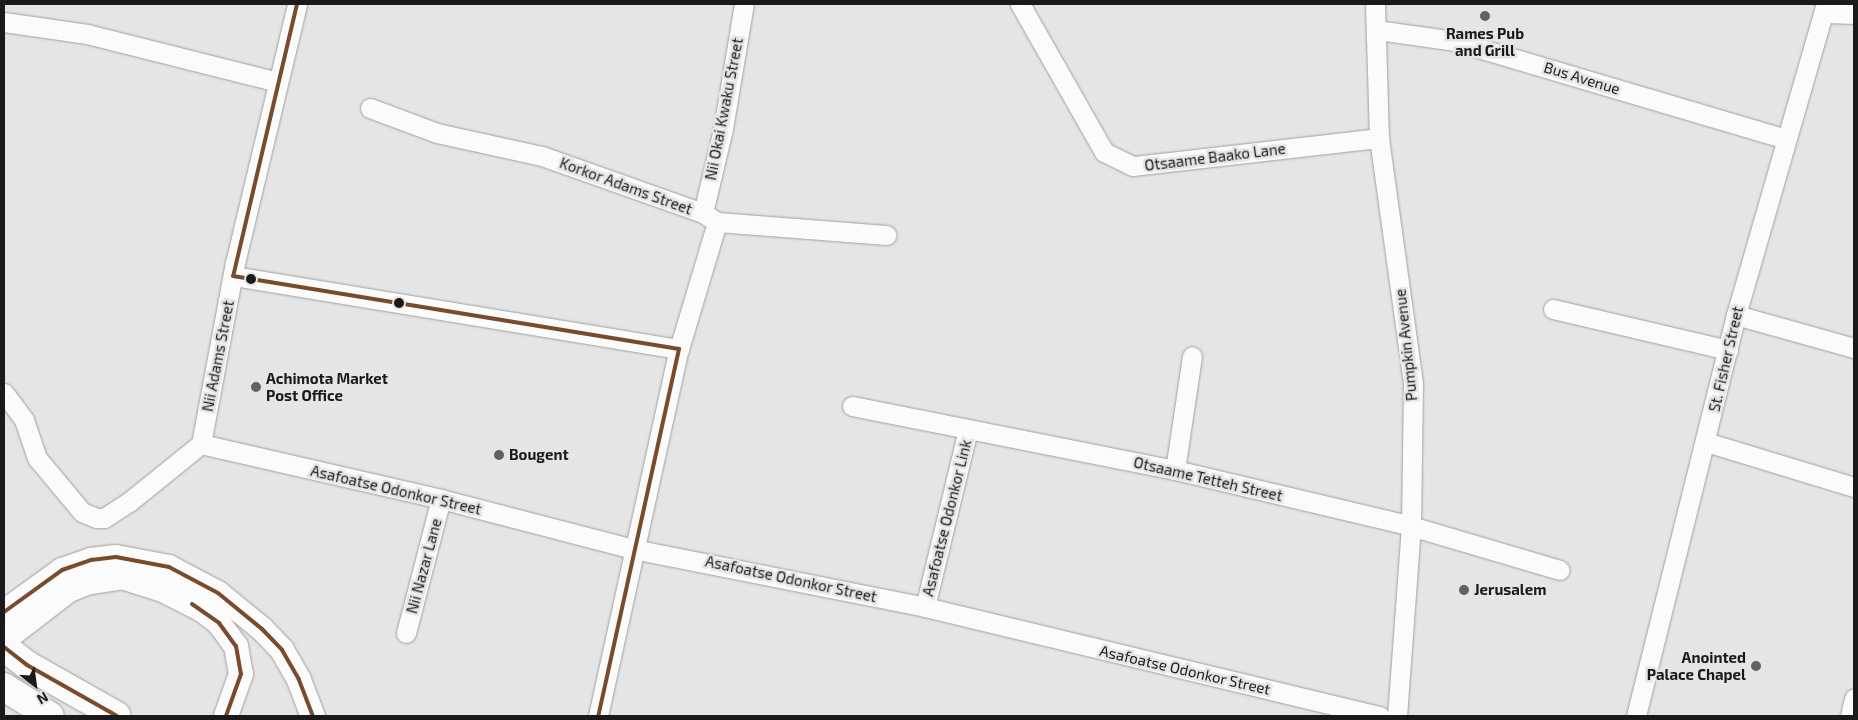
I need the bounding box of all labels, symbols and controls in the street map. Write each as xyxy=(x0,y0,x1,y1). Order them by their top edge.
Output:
marker: Rames Pub and Grill xyxy=(1479,10,1491,22)
place label: Rames Pub and Grill xyxy=(1446,24,1524,59)
street label: Nii Okai Kwaku Street xyxy=(701,36,747,182)
street label: Bus Avenue xyxy=(1542,58,1622,98)
street label: Otsaame Baako Lane xyxy=(1143,139,1287,175)
street label: Korkor Adams Street xyxy=(557,154,695,218)
unlabelled marker xyxy=(246,274,256,284)
street label: Pumpkin Avenue xyxy=(1391,288,1421,402)
unlabelled marker xyxy=(394,298,404,308)
street label: Nii Adams Street xyxy=(198,299,238,413)
street label: St. Fisher Street xyxy=(1705,304,1747,414)
place label: Achimota Market Post Office xyxy=(266,369,388,404)
marker: Achimota Market Post Office xyxy=(250,381,262,393)
street label: Asafoatse Odonkor Link xyxy=(919,438,975,598)
place label: Bougent xyxy=(509,446,569,464)
marker: Bougent xyxy=(493,449,505,461)
street label: Otsaame Tetteh Street xyxy=(1132,453,1284,505)
street label: Asafoatse Odonkor Street xyxy=(309,462,483,518)
street label: Nii Nazar Lane xyxy=(403,516,445,616)
street label: Asafoatse Odonkor Street xyxy=(704,552,878,606)
place label: Jerusalem xyxy=(1474,581,1546,599)
marker: Jerusalem xyxy=(1458,584,1470,596)
street label: Asafoatse Odonkor Street xyxy=(1098,642,1272,698)
place label: Anointed Palace Chapel xyxy=(1647,648,1746,683)
north arrow xyxy=(10,660,60,710)
marker: Anointed Palace Chapel xyxy=(1750,660,1762,672)
text: N xyxy=(34,689,51,708)

